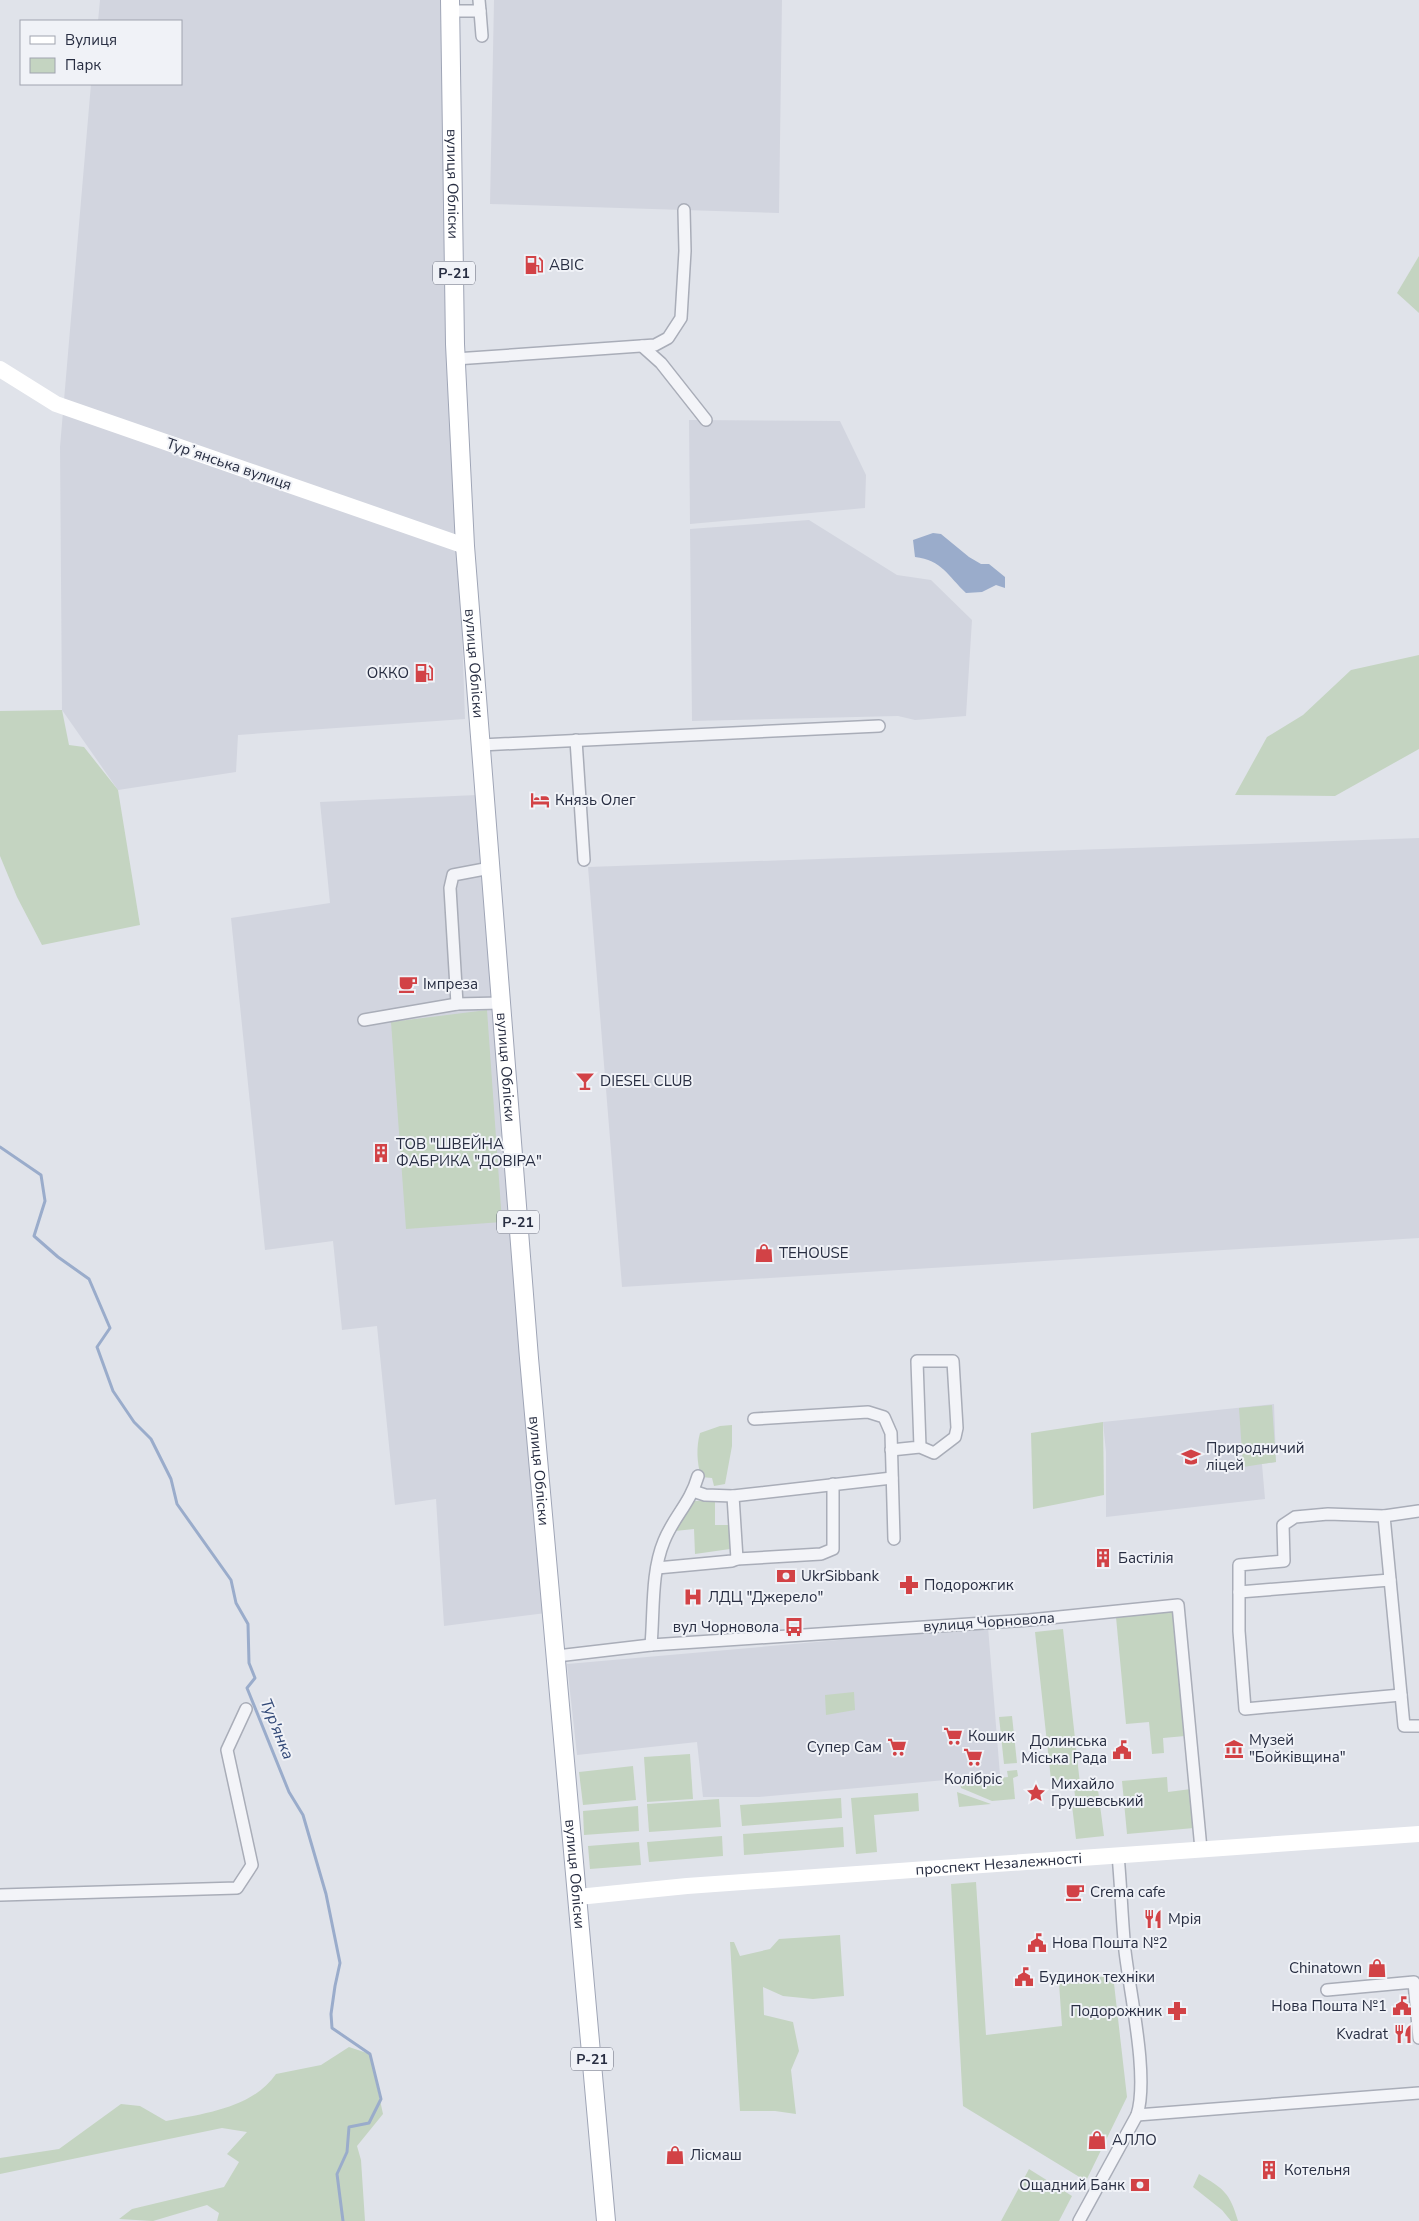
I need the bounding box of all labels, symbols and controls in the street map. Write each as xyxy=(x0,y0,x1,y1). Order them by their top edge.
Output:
legend xyxy=(20,20,182,85)
text: Вулиця xyxy=(65,30,117,50)
text: Парк xyxy=(65,55,101,75)
street label: вулиця Обліски xyxy=(442,129,463,239)
fuel station icon: АВІС xyxy=(523,254,545,276)
place label: АВІС xyxy=(549,255,584,275)
road number: Р-21 xyxy=(433,262,475,284)
street label: Турʼянська вулиця xyxy=(164,433,294,495)
street label: вулиця Обліски xyxy=(460,608,489,719)
fuel station icon: ОККО xyxy=(413,662,435,684)
place label: ОККО xyxy=(367,663,409,683)
hotel icon: Князь Олег xyxy=(529,789,551,811)
place label: Князь Олег xyxy=(555,790,636,810)
cafe icon: Імпреза xyxy=(397,973,419,995)
place label: Імпреза xyxy=(423,974,478,994)
street label: вулиця Обліски xyxy=(492,1012,520,1123)
bar icon: DIESEL CLUB xyxy=(574,1070,596,1092)
place label: DIESEL CLUB xyxy=(600,1071,692,1091)
place label: ТОВ "ШВЕЙНА ФАБРИКА "ДОВІРА" xyxy=(396,1134,542,1171)
building icon: ТОВ "ШВЕЙНА ФАБРИКА "ДОВІРА" xyxy=(370,1142,392,1164)
road number: Р-21 xyxy=(497,1210,539,1234)
shop icon: TEHOUSE xyxy=(753,1242,775,1264)
place label: TEHOUSE xyxy=(779,1243,849,1263)
street label: вулиця Обліски xyxy=(524,1415,554,1526)
place label: Природничий ліцей xyxy=(1206,1438,1305,1475)
school or university icon: Природничий ліцей xyxy=(1180,1446,1202,1468)
building icon: Бастілія xyxy=(1092,1547,1114,1569)
place label: Бастілія xyxy=(1118,1548,1174,1568)
bank icon: UkrSibbank xyxy=(775,1565,797,1587)
place label: UkrSibbank xyxy=(801,1566,879,1586)
pharmacy icon: Подорожгик xyxy=(898,1574,920,1596)
place label: Подорожгик xyxy=(924,1575,1014,1595)
hospital icon: ЛДЦ "Джерело" xyxy=(682,1586,704,1608)
place label: ЛДЦ "Джерело" xyxy=(708,1587,823,1607)
street label: вулиця Чорновола xyxy=(922,1607,1056,1637)
bus stop icon: вул Чорновола xyxy=(783,1616,805,1638)
place label: вул Чорновола xyxy=(673,1617,779,1637)
water label: Тур'янка xyxy=(255,1695,299,1763)
supermarket icon: Кошик xyxy=(942,1725,964,1747)
place label: Кошик xyxy=(968,1726,1015,1746)
place label: Музей "Бойківщина" xyxy=(1249,1730,1346,1767)
place label: Долинська Міська Рада xyxy=(1021,1731,1107,1768)
supermarket icon: Супер Сам xyxy=(886,1736,908,1758)
place label: Супер Сам xyxy=(807,1737,882,1757)
museum icon: Музей "Бойківщина" xyxy=(1223,1738,1245,1760)
public building icon: Долинська Міська Рада xyxy=(1111,1739,1133,1761)
supermarket icon: Колібріс xyxy=(962,1746,984,1768)
place label: Колібріс xyxy=(944,1769,1002,1789)
place label: Михайло Грушевський xyxy=(1051,1774,1143,1811)
place icon: Михайло Грушевський xyxy=(1025,1782,1047,1804)
street label: вулиця Обліски xyxy=(560,1819,590,1930)
street label: проспект Незалежності xyxy=(915,1848,1083,1880)
cafe icon: Crema cafe xyxy=(1064,1881,1086,1903)
place label: Crema cafe xyxy=(1090,1882,1166,1902)
restaurant icon: Мрія xyxy=(1142,1908,1164,1930)
place label: Мрія xyxy=(1168,1909,1201,1929)
public building icon: Нова Пошта №2 xyxy=(1026,1932,1048,1954)
place label: Нова Пошта №2 xyxy=(1052,1933,1168,1953)
shop icon: Chinatown xyxy=(1366,1957,1388,1979)
place label: Chinatown xyxy=(1289,1958,1362,1978)
public building icon: Будинок техніки xyxy=(1013,1966,1035,1988)
place label: Будинок техніки xyxy=(1039,1967,1155,1987)
public building icon: Нова Пошта №1 xyxy=(1391,1995,1413,2017)
place label: Нова Пошта №1 xyxy=(1271,1996,1387,2016)
pharmacy icon: Подорожник xyxy=(1166,2000,1188,2022)
place label: Подорожник xyxy=(1070,2001,1162,2021)
restaurant icon: Kvadrat xyxy=(1392,2023,1414,2045)
place label: Kvadrat xyxy=(1336,2024,1389,2044)
road number: Р-21 xyxy=(571,2048,613,2070)
shop icon: АЛЛО xyxy=(1086,2129,1108,2151)
place label: АЛЛО xyxy=(1112,2130,1157,2150)
shop icon: Лісмаш xyxy=(664,2144,686,2166)
place label: Лісмаш xyxy=(690,2145,742,2165)
building icon: Котельня xyxy=(1258,2159,1280,2181)
place label: Котельня xyxy=(1284,2160,1350,2180)
bank icon: Ощадний Банк xyxy=(1129,2174,1151,2196)
place label: Ощадний Банк xyxy=(1019,2175,1125,2195)

